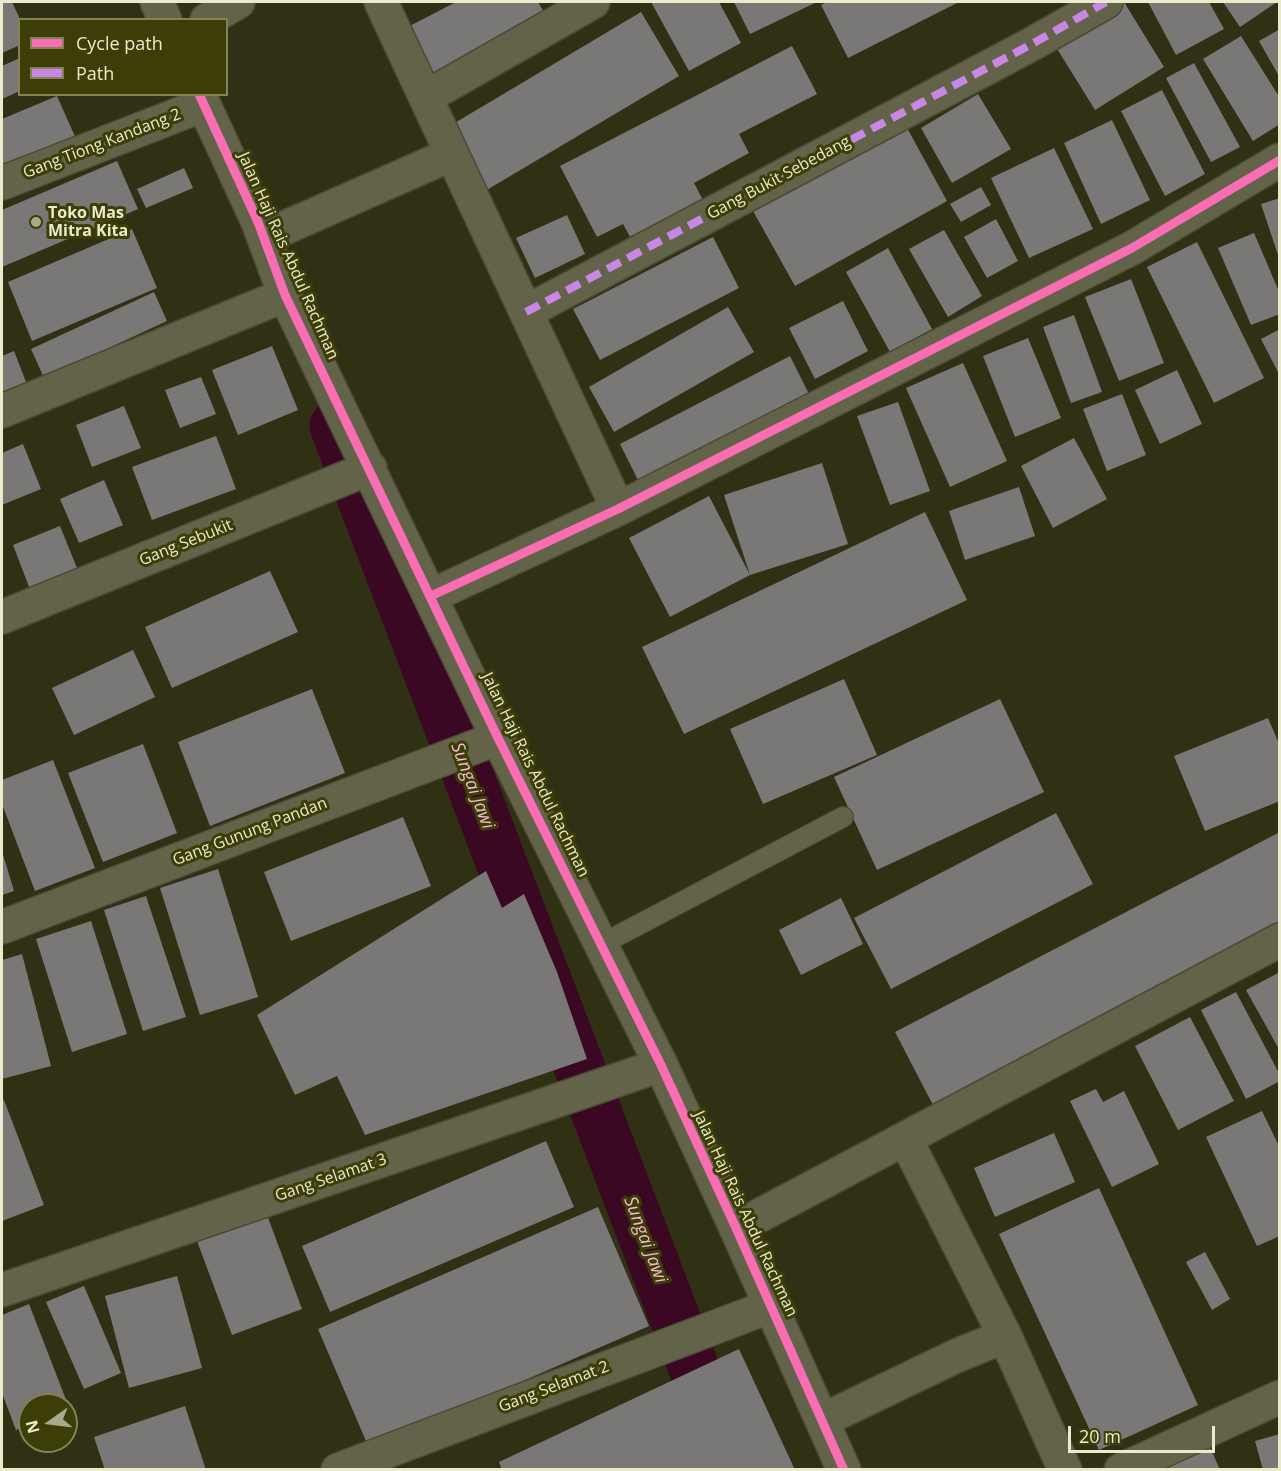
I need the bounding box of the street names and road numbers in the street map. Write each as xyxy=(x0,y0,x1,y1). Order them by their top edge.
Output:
street label: Gang Tiong Kandang 2 xyxy=(20,105,184,183)
street label: Gang Bukit Sebedang xyxy=(704,132,854,224)
street label: Jalan Haji Rais Abdul Rachman xyxy=(233,149,343,363)
street label: Gang Sebukit xyxy=(137,516,235,570)
street label: Jalan Haji Rais Abdul Rachman xyxy=(477,670,593,880)
street label: Gang Gunung Pandan xyxy=(170,794,330,870)
street label: Jalan Haji Rais Abdul Rachman xyxy=(689,1108,801,1320)
street label: Gang Selamat 3 xyxy=(273,1150,389,1206)
street label: Gang Selamat 2 xyxy=(496,1357,612,1417)

